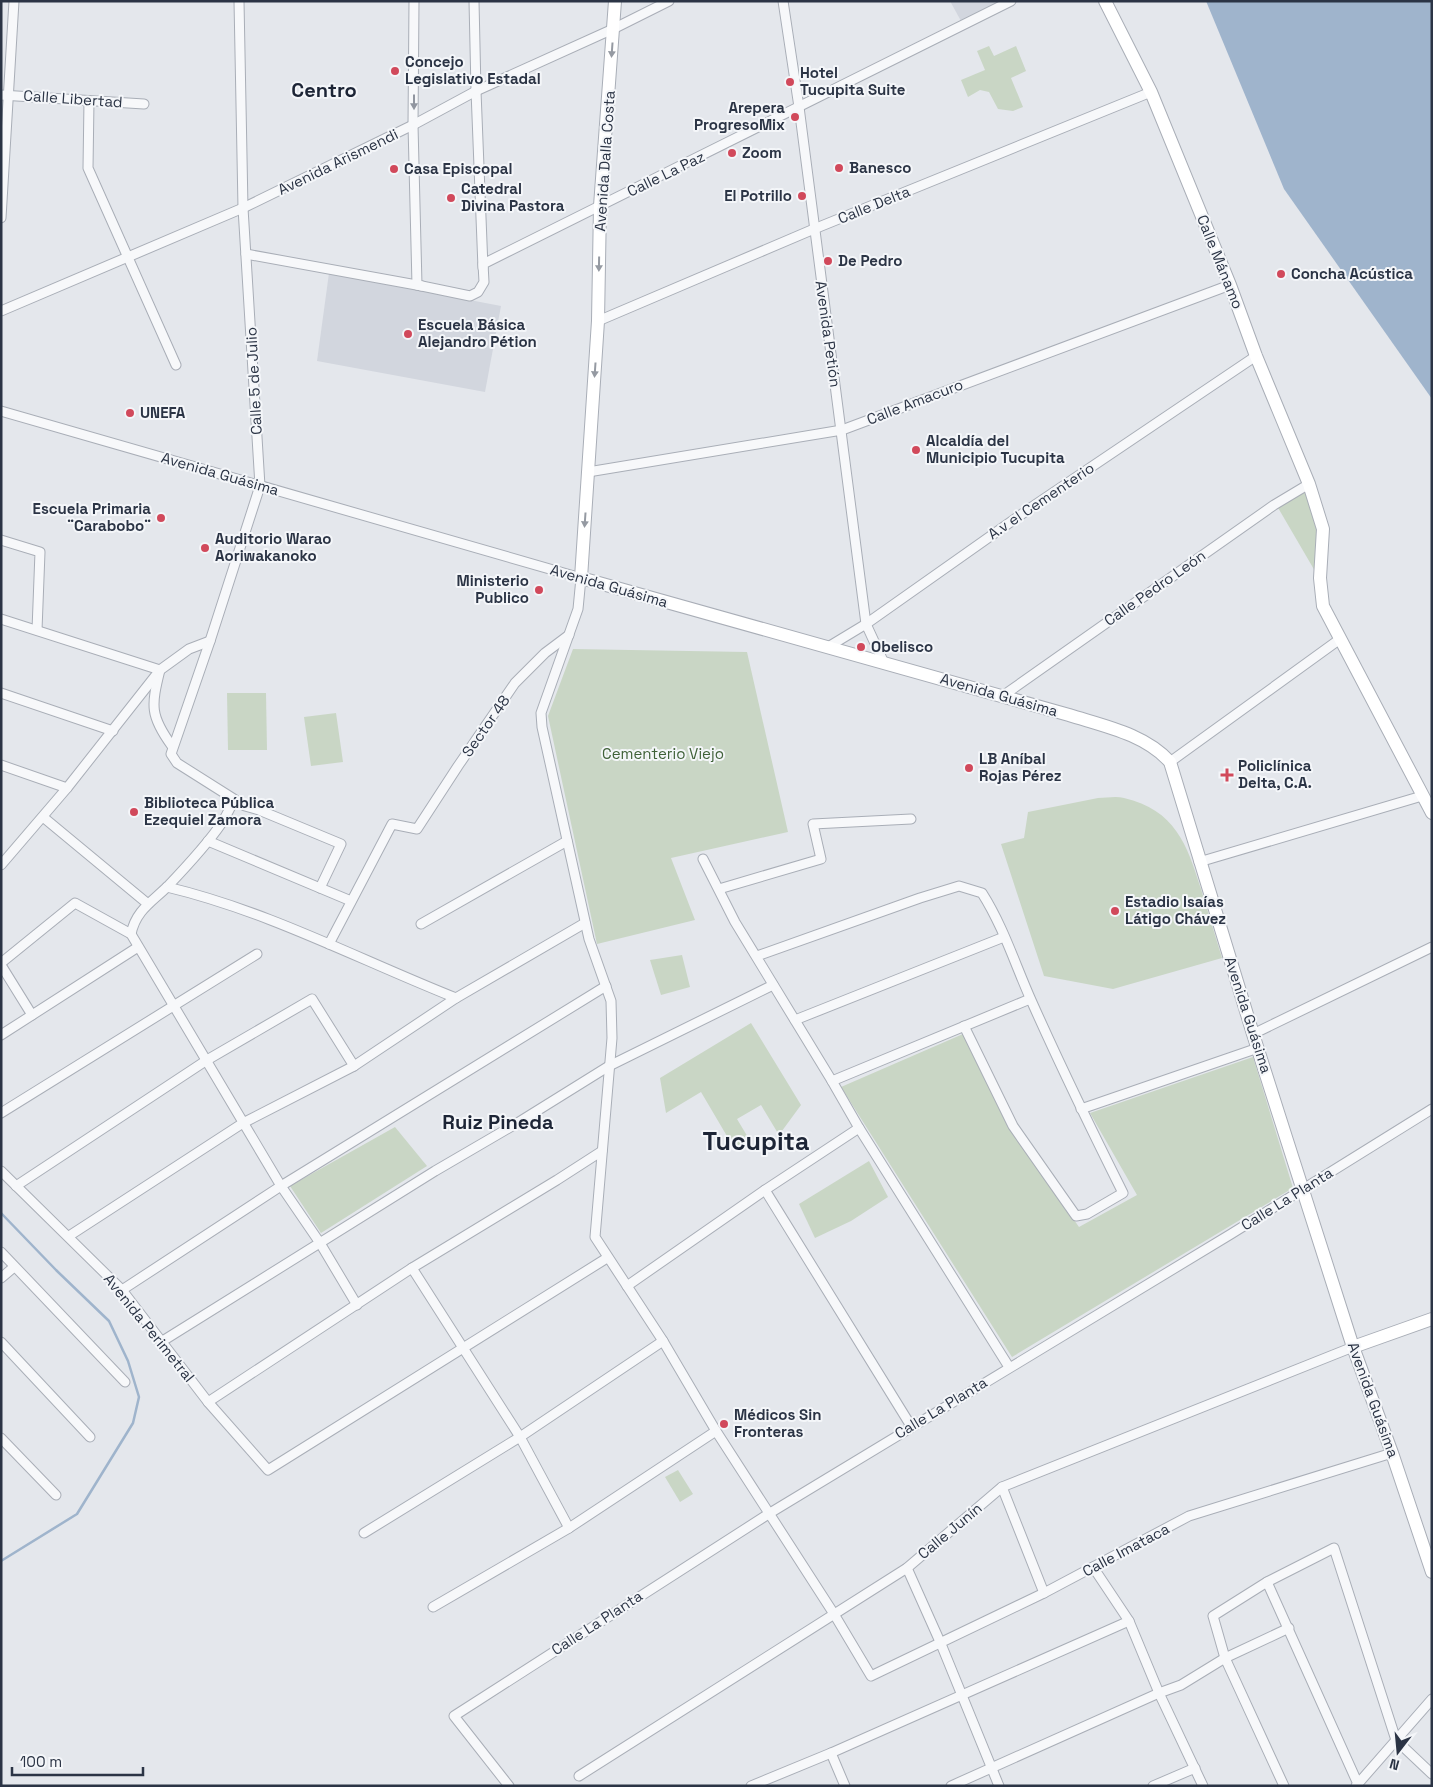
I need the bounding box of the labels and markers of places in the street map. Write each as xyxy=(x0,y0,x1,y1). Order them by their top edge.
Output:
place label: Concejo Legislativo Estadal xyxy=(405,52,541,88)
place label: Hotel Tucupita Suite xyxy=(800,63,906,99)
marker: Concejo Legislativo Estadal xyxy=(389,65,401,77)
marker: Hotel Tucupita Suite xyxy=(784,76,796,88)
place label: Arepera ProgresoMix xyxy=(694,98,785,134)
marker: Arepera ProgresoMix xyxy=(789,111,801,123)
place label: Zoom xyxy=(742,143,782,162)
marker: Zoom xyxy=(726,147,738,159)
place label: Banesco xyxy=(849,158,911,177)
place label: Casa Episcopal xyxy=(404,159,512,178)
marker: Banesco xyxy=(833,162,845,174)
marker: Casa Episcopal xyxy=(388,163,400,175)
place label: Catedral Divina Pastora xyxy=(461,179,565,215)
place label: El Potrillo xyxy=(724,186,792,205)
marker: El Potrillo xyxy=(796,190,808,202)
marker: Catedral Divina Pastora xyxy=(445,192,457,204)
place label: De Pedro xyxy=(838,251,902,270)
marker: De Pedro xyxy=(822,255,834,267)
place label: Concha Acústica xyxy=(1291,264,1413,283)
marker: Concha Acústica xyxy=(1275,268,1287,280)
place label: Escuela Básica Alejandro Pétion xyxy=(418,315,537,351)
marker: Escuela Básica Alejandro Pétion xyxy=(402,328,414,340)
place label: UNEFA xyxy=(140,403,186,422)
marker: UNEFA xyxy=(124,407,136,419)
place label: Alcaldía del Municipio Tucupita xyxy=(926,431,1065,467)
marker: Alcaldía del Municipio Tucupita xyxy=(910,444,922,456)
place label: Escuela Primaria ¨Carabobo¨ xyxy=(33,499,151,535)
marker: Escuela Primaria ¨Carabobo¨ xyxy=(155,512,167,524)
place label: Auditorio Warao Aoriwakanoko xyxy=(215,529,331,565)
marker: Auditorio Warao Aoriwakanoko xyxy=(199,542,211,554)
place label: Ministerio Publico xyxy=(457,571,529,607)
marker: Ministerio Publico xyxy=(533,584,545,596)
place label: Obelisco xyxy=(871,637,933,656)
marker: Obelisco xyxy=(855,641,867,653)
place label: LB Aníbal Rojas Pérez xyxy=(979,749,1062,785)
place label: Policlínica Delta, C.A. xyxy=(1238,756,1312,792)
marker: LB Aníbal Rojas Pérez xyxy=(963,762,975,774)
marker: Policlínica Delta, C.A. xyxy=(1220,768,1234,782)
place label: Biblioteca Pública Ezequiel Zamora xyxy=(144,793,275,829)
marker: Biblioteca Pública Ezequiel Zamora xyxy=(128,806,140,818)
place label: Estadio Isaías Látigo Chávez xyxy=(1125,892,1226,928)
marker: Estadio Isaías Látigo Chávez xyxy=(1109,905,1121,917)
place label: Médicos Sin Fronteras xyxy=(734,1405,821,1441)
marker: Médicos Sin Fronteras xyxy=(718,1418,730,1430)

